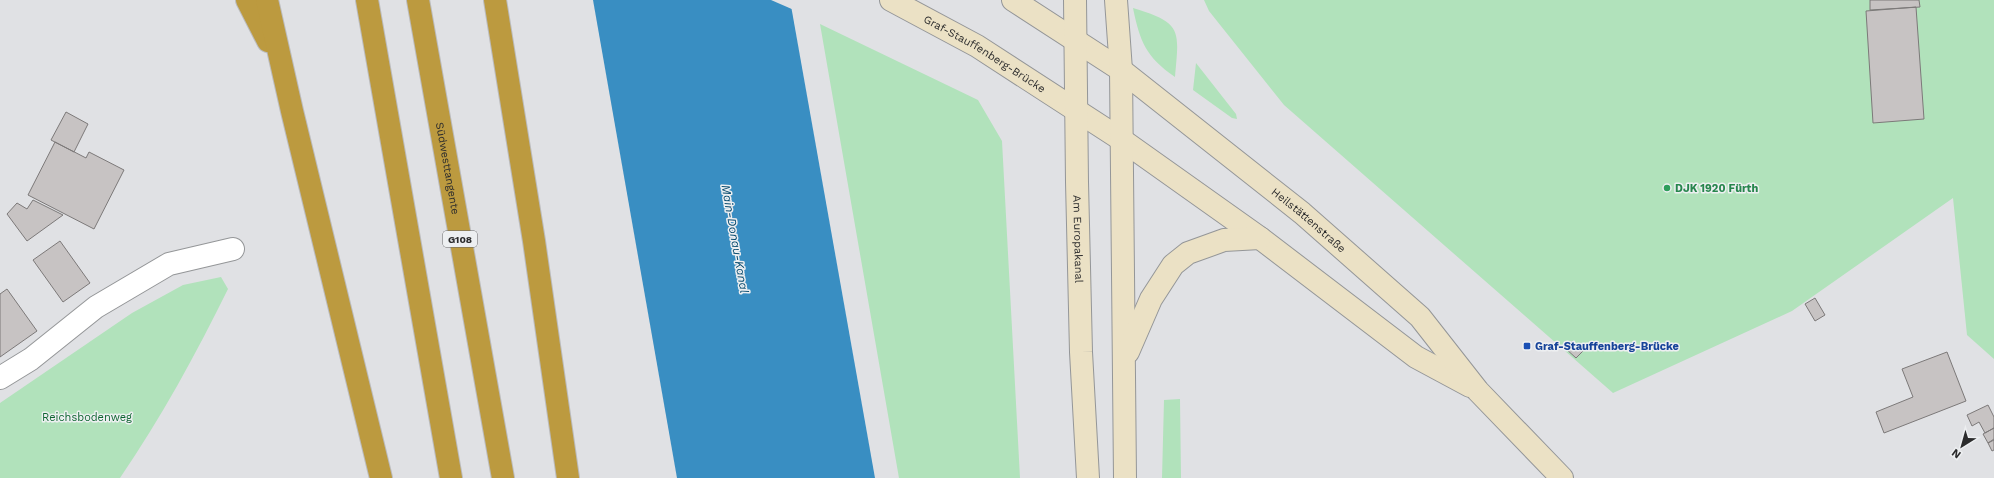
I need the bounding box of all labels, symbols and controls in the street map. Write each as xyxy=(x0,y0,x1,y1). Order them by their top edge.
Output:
street label: Graf-Stauffenberg-Brücke xyxy=(921,12,1048,95)
street label: Südwesttangente xyxy=(433,121,463,215)
place label: DJK 1920 Fürth xyxy=(1675,182,1759,195)
marker: DJK 1920 Fürth xyxy=(1662,183,1672,193)
water label: Main-Donau-Kanal xyxy=(719,184,751,295)
street label: Heilstättenstraße xyxy=(1269,185,1348,255)
street label: Am Europakanal xyxy=(1071,195,1086,284)
road number: G108 xyxy=(443,231,477,247)
place label: Graf-Stauffenberg-Brücke xyxy=(1535,340,1679,353)
marker: Graf-Stauffenberg-Brücke xyxy=(1522,341,1532,351)
park label: Reichsbodenweg xyxy=(42,411,132,424)
north arrow xyxy=(1942,426,1982,466)
text: N xyxy=(1949,446,1963,461)

